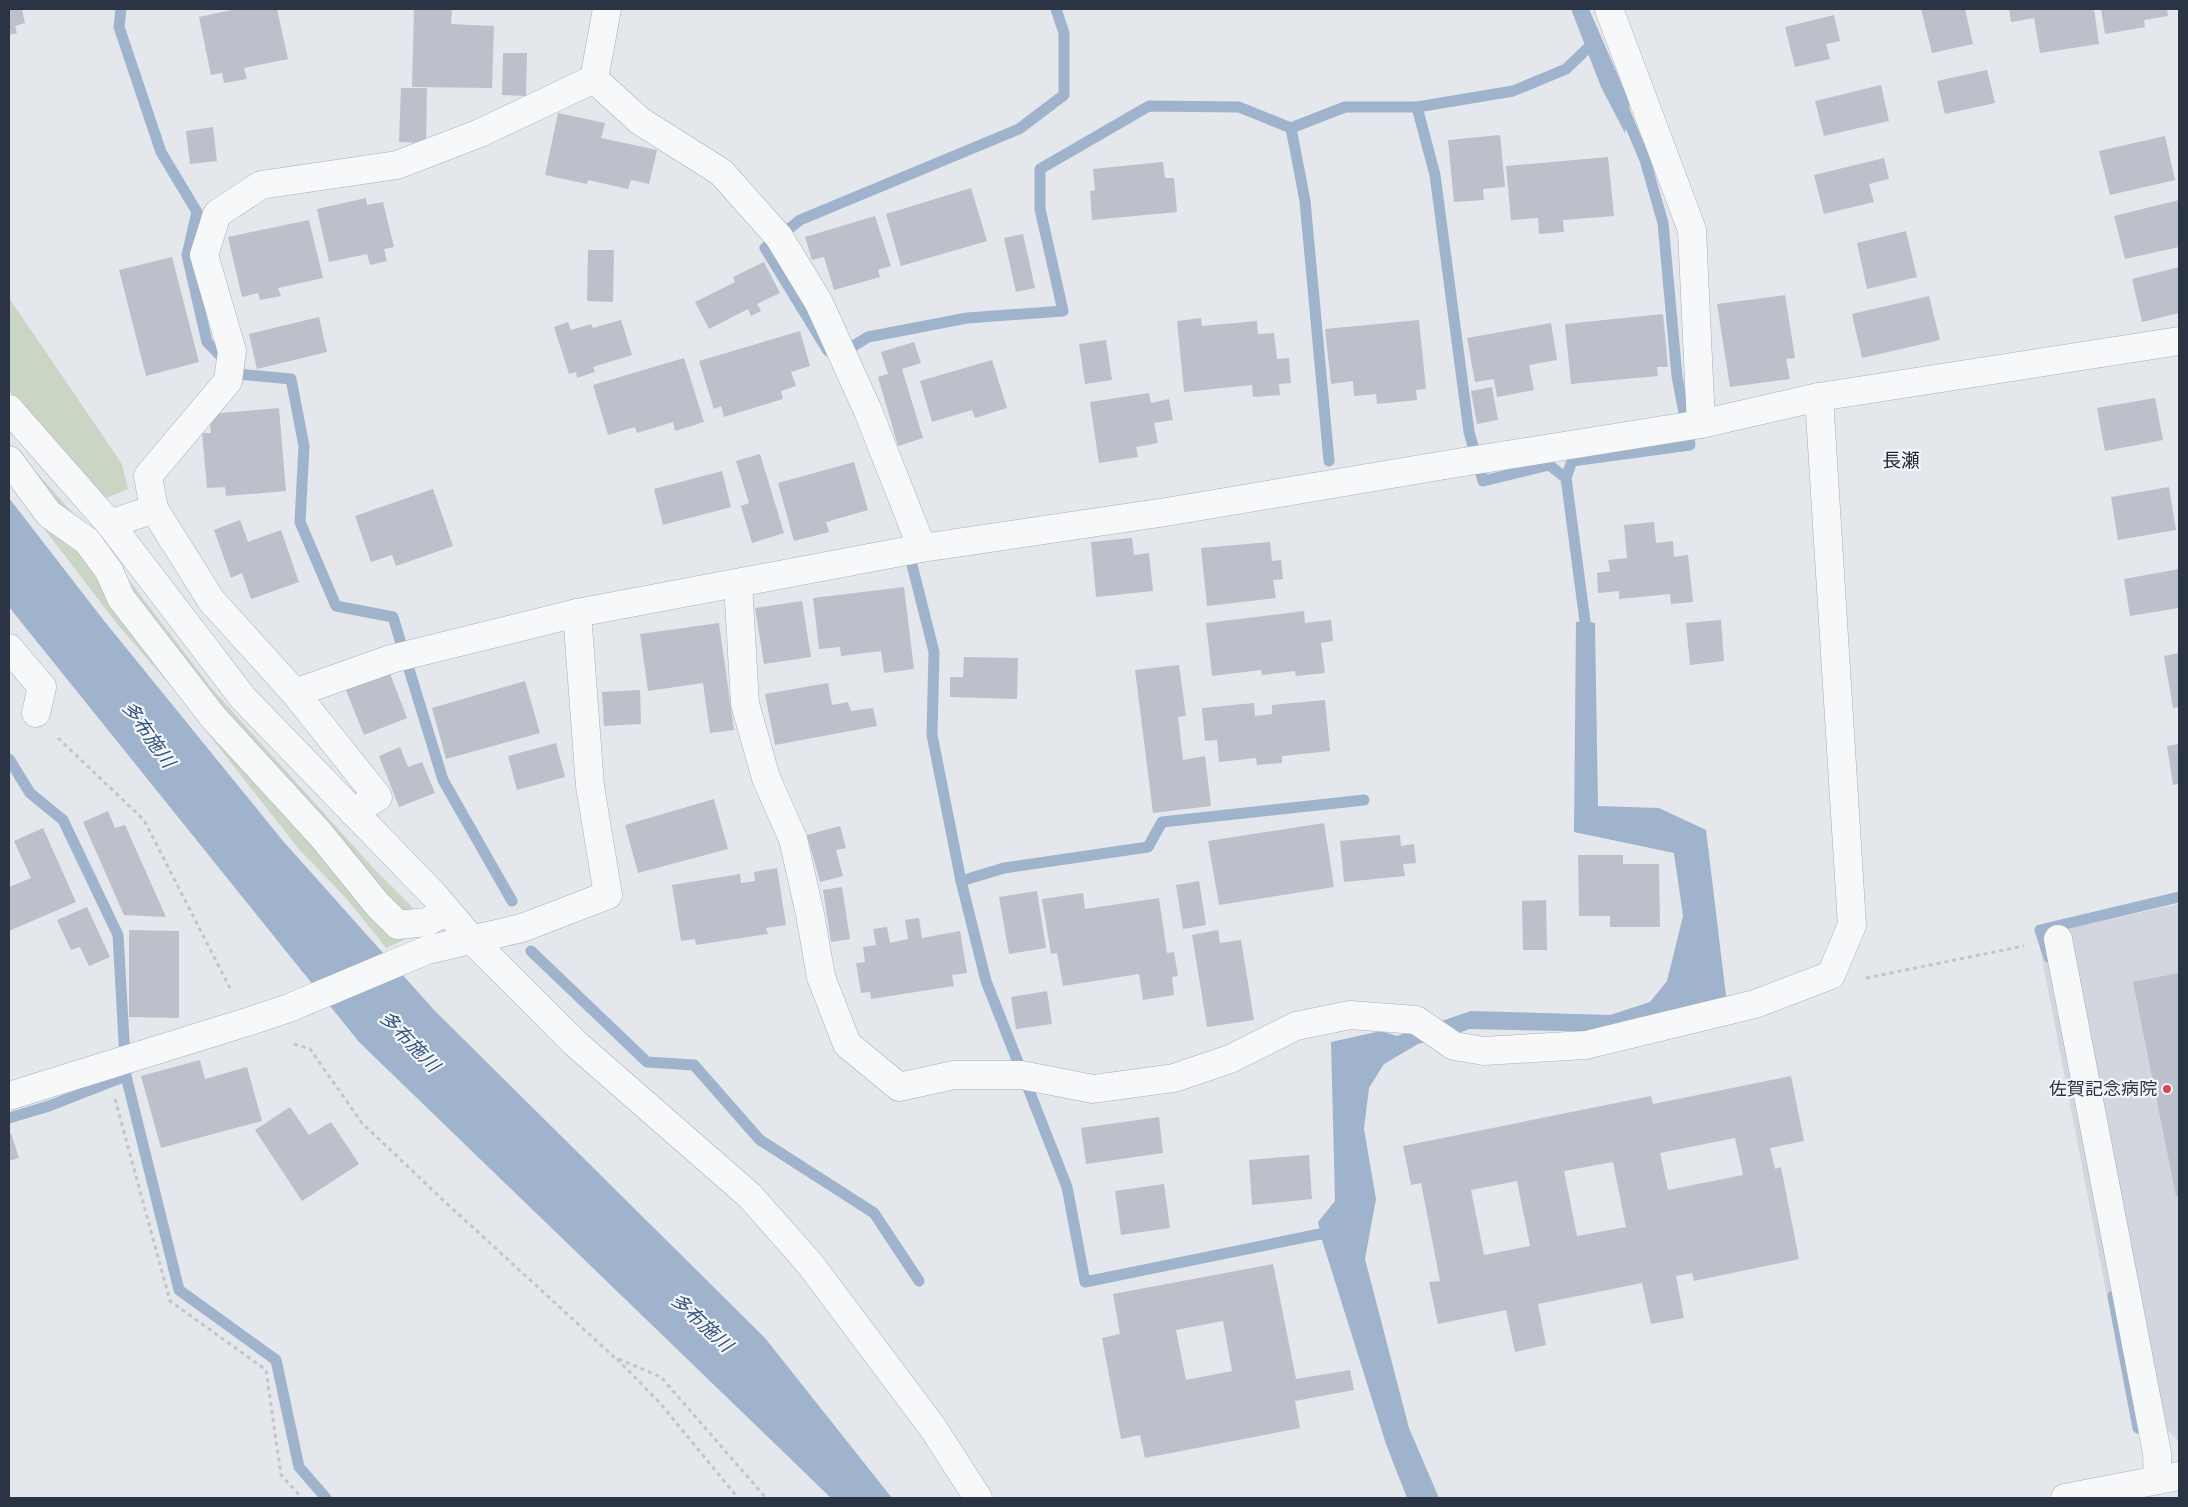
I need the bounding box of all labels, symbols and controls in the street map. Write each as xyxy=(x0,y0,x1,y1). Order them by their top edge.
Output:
district label: 長瀬 xyxy=(1882,447,1920,473)
water label: 多布施川 xyxy=(117,695,183,774)
water label: 多布施川 xyxy=(374,1005,447,1079)
place label: 佐賀記念病院 xyxy=(2049,1076,2157,1101)
marker: 佐賀記念病院 xyxy=(2161,1083,2173,1095)
water label: 多布施川 xyxy=(665,1287,740,1359)

